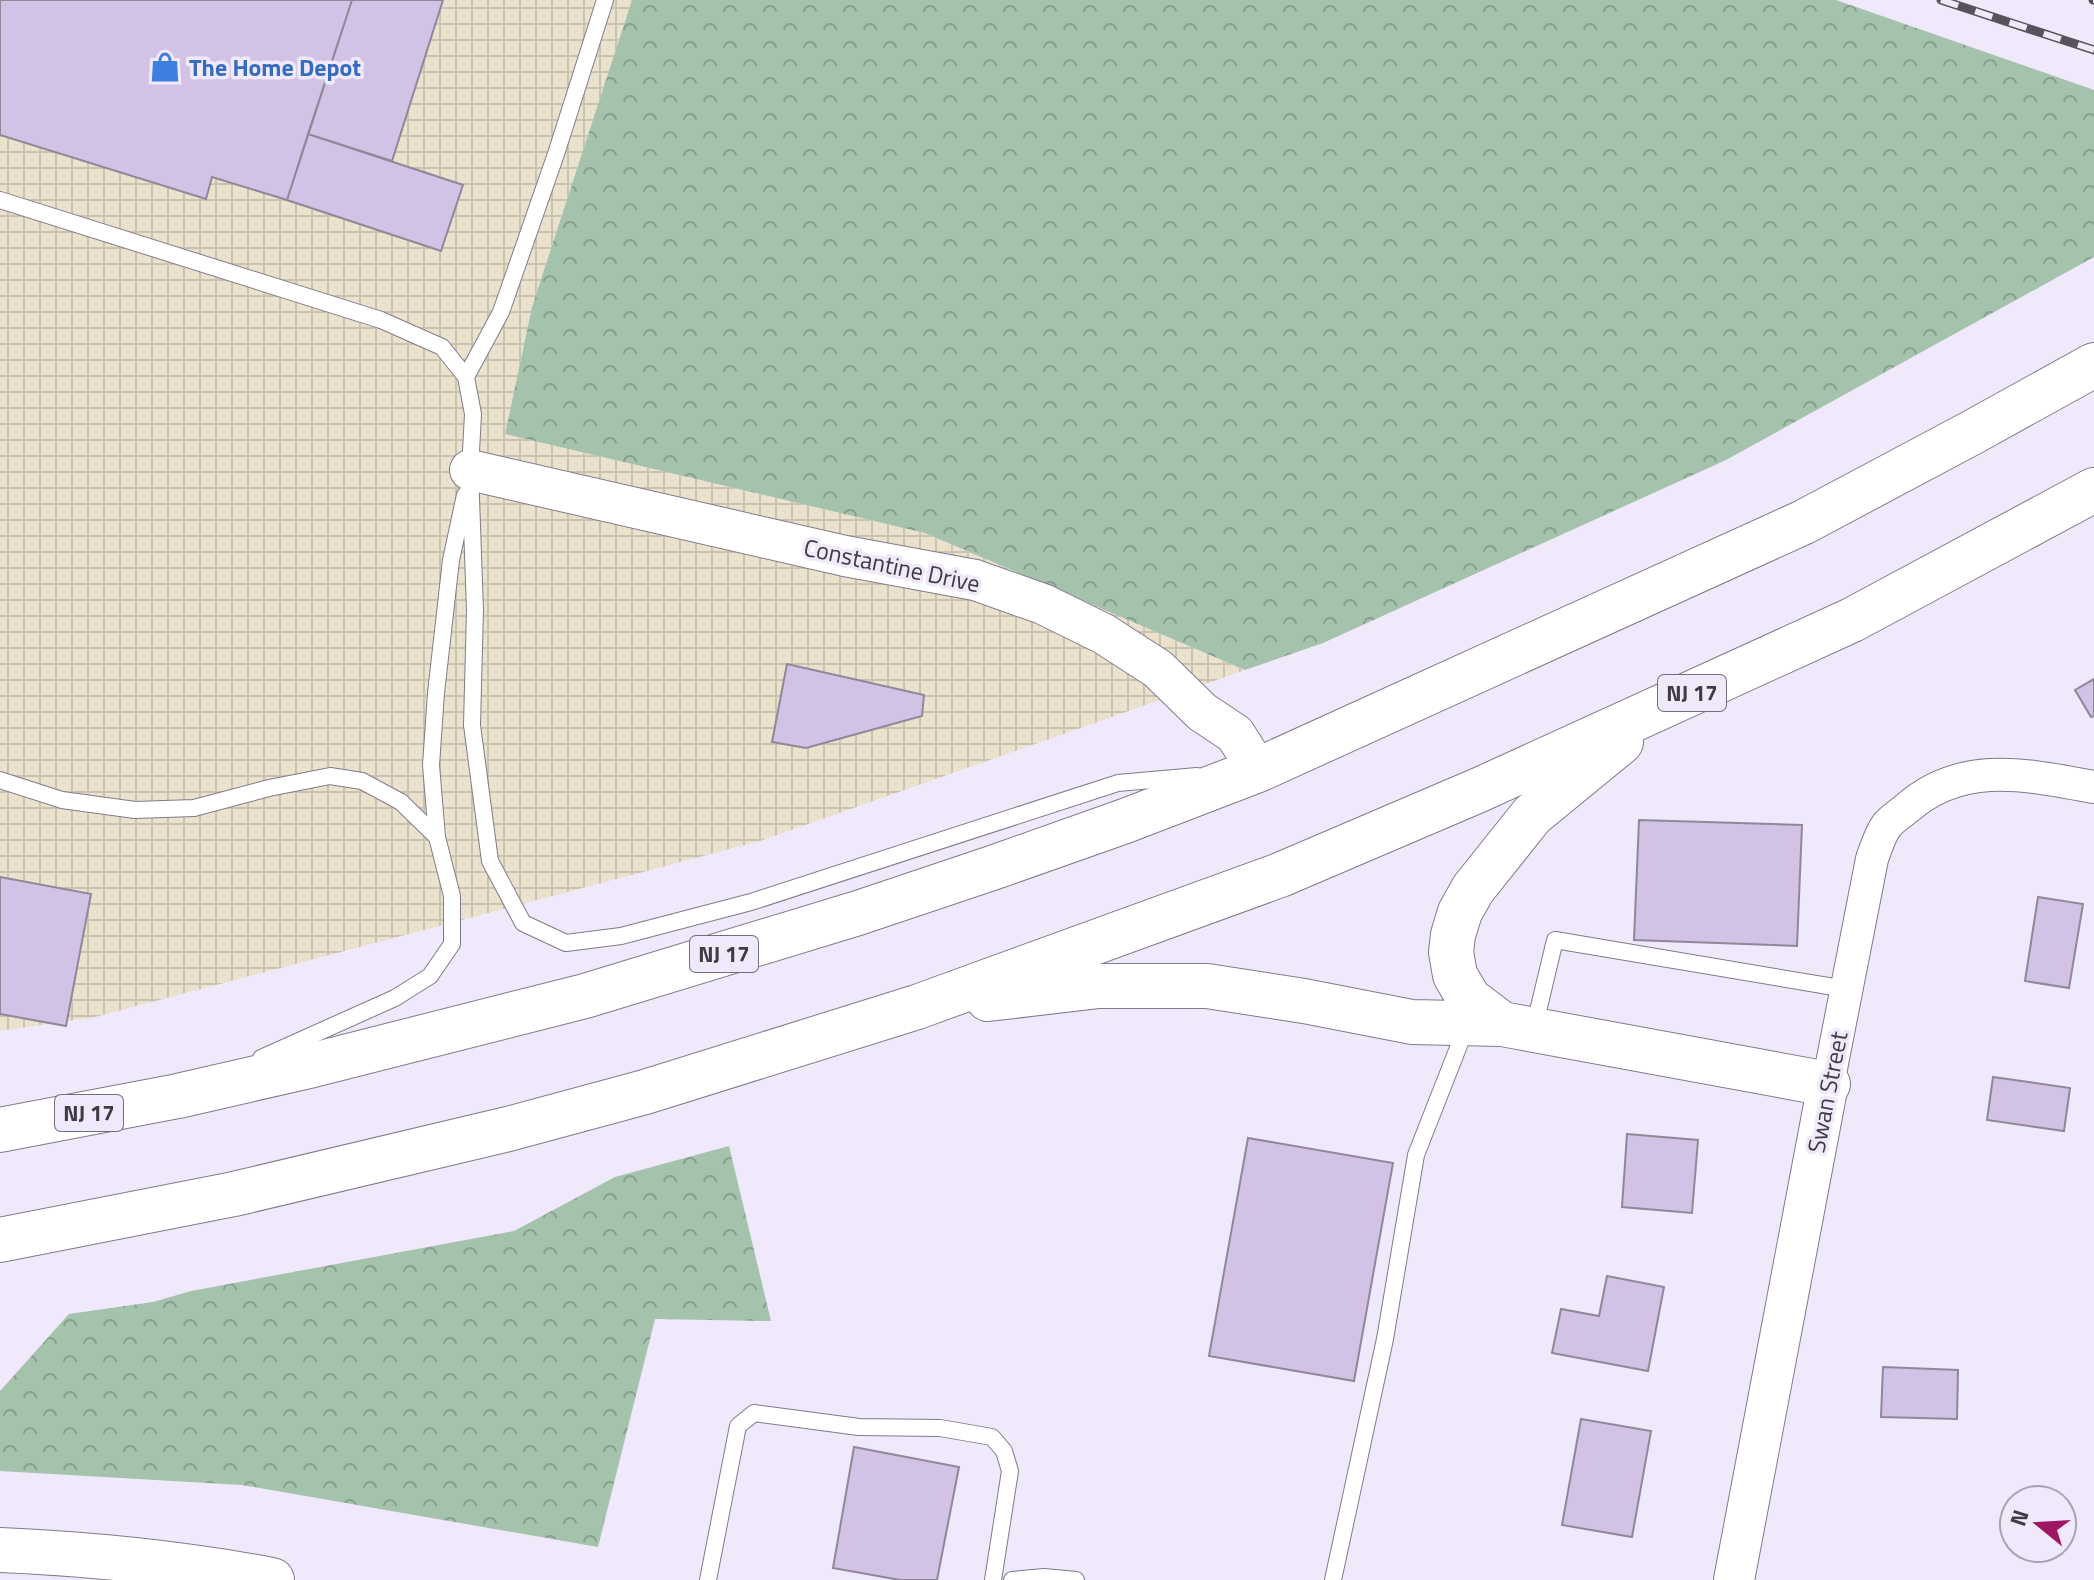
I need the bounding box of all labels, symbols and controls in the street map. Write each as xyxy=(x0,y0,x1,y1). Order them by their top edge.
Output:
place label: The Home Depot xyxy=(189,49,361,85)
shop icon: The Home Depot xyxy=(148,50,182,84)
street label: Constantine Drive xyxy=(801,529,983,601)
road number: NJ 17 xyxy=(1658,675,1726,711)
road number: NJ 17 xyxy=(690,936,758,972)
street label: Swan Street xyxy=(1798,1028,1857,1156)
road number: NJ 17 xyxy=(55,1095,123,1131)
north arrow xyxy=(1998,1484,2078,1564)
text: N xyxy=(2000,1505,2038,1530)

